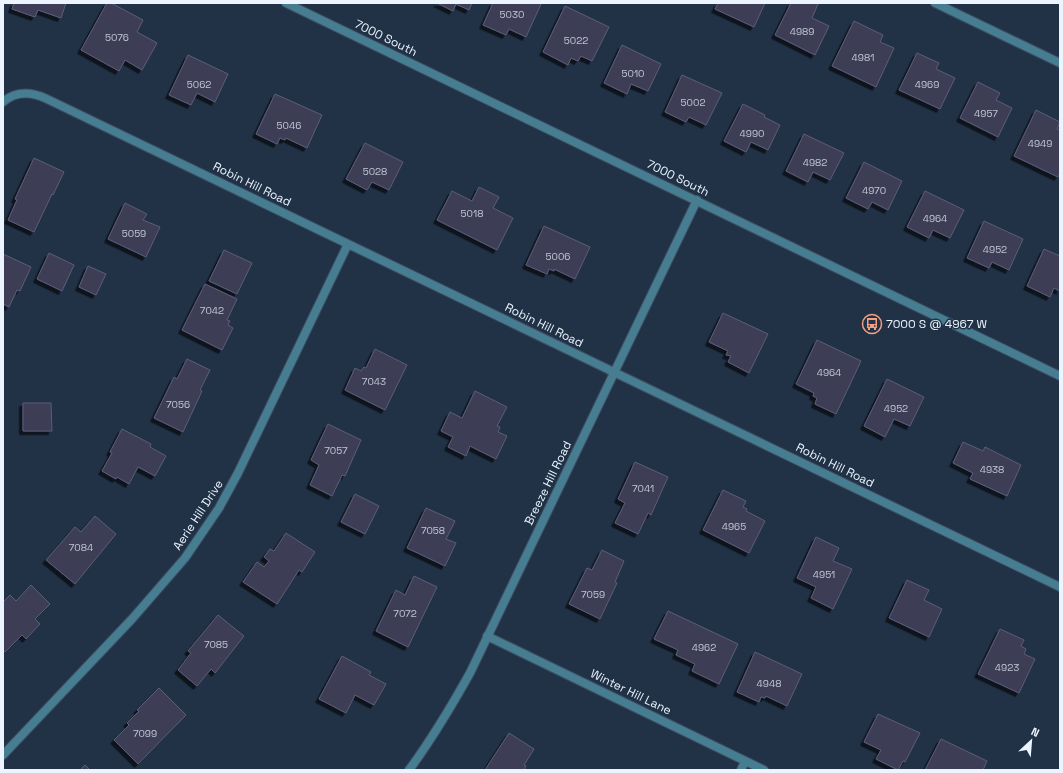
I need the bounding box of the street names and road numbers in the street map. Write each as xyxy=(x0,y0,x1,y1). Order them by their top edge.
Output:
street label: 7000 South xyxy=(352,16,420,60)
street label: 7000 South xyxy=(644,156,712,200)
street label: Robin Hill Road xyxy=(210,158,294,210)
street label: Robin Hill Road xyxy=(502,299,586,351)
street label: Breeze Hill Road xyxy=(521,438,575,528)
street label: Robin Hill Road xyxy=(793,439,877,491)
street label: Aerie Hill Drive xyxy=(169,477,227,553)
street label: Winter Hill Lane xyxy=(588,665,674,719)

